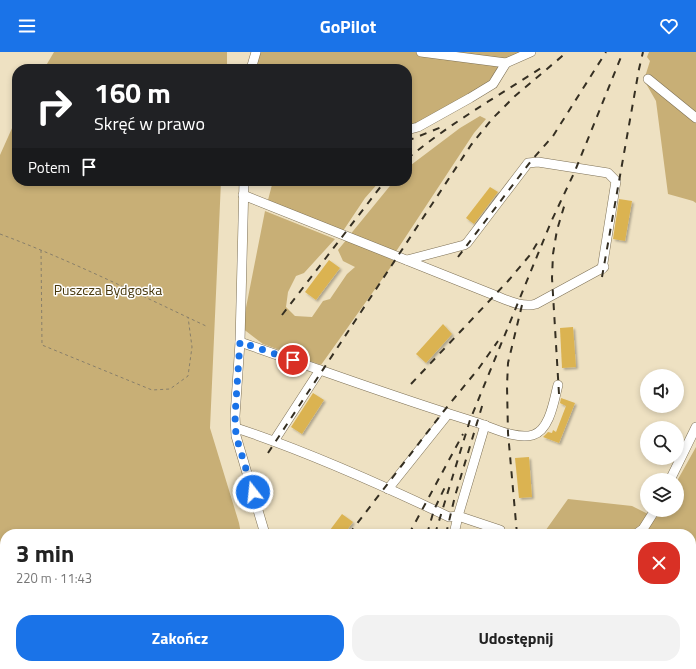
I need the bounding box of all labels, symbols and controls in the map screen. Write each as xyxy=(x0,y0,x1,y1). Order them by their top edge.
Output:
text: GoPilot xyxy=(320,13,376,40)
icon: menu xyxy=(16,15,38,37)
icon: heart xyxy=(658,15,680,37)
text: 160 m xyxy=(94,71,171,114)
icon: right xyxy=(28,80,80,132)
text: Skręć w prawo xyxy=(94,110,205,137)
text: Potem xyxy=(28,156,70,179)
icon: arrive xyxy=(78,156,100,178)
park label: Puszcza Bydgoska xyxy=(54,279,162,300)
pin xyxy=(276,343,310,377)
icon: arrive xyxy=(282,349,304,371)
map controls xyxy=(640,369,684,517)
button: sound xyxy=(640,369,684,413)
button: search xyxy=(640,421,684,465)
position arrow xyxy=(232,471,274,513)
button: layers xyxy=(640,473,684,517)
text: 3 min xyxy=(16,535,74,571)
button: close xyxy=(638,542,680,584)
text: 220 m · 11:43 xyxy=(16,568,92,588)
button: Zakończ xyxy=(16,615,344,661)
button: Udostępnij xyxy=(352,615,680,661)

